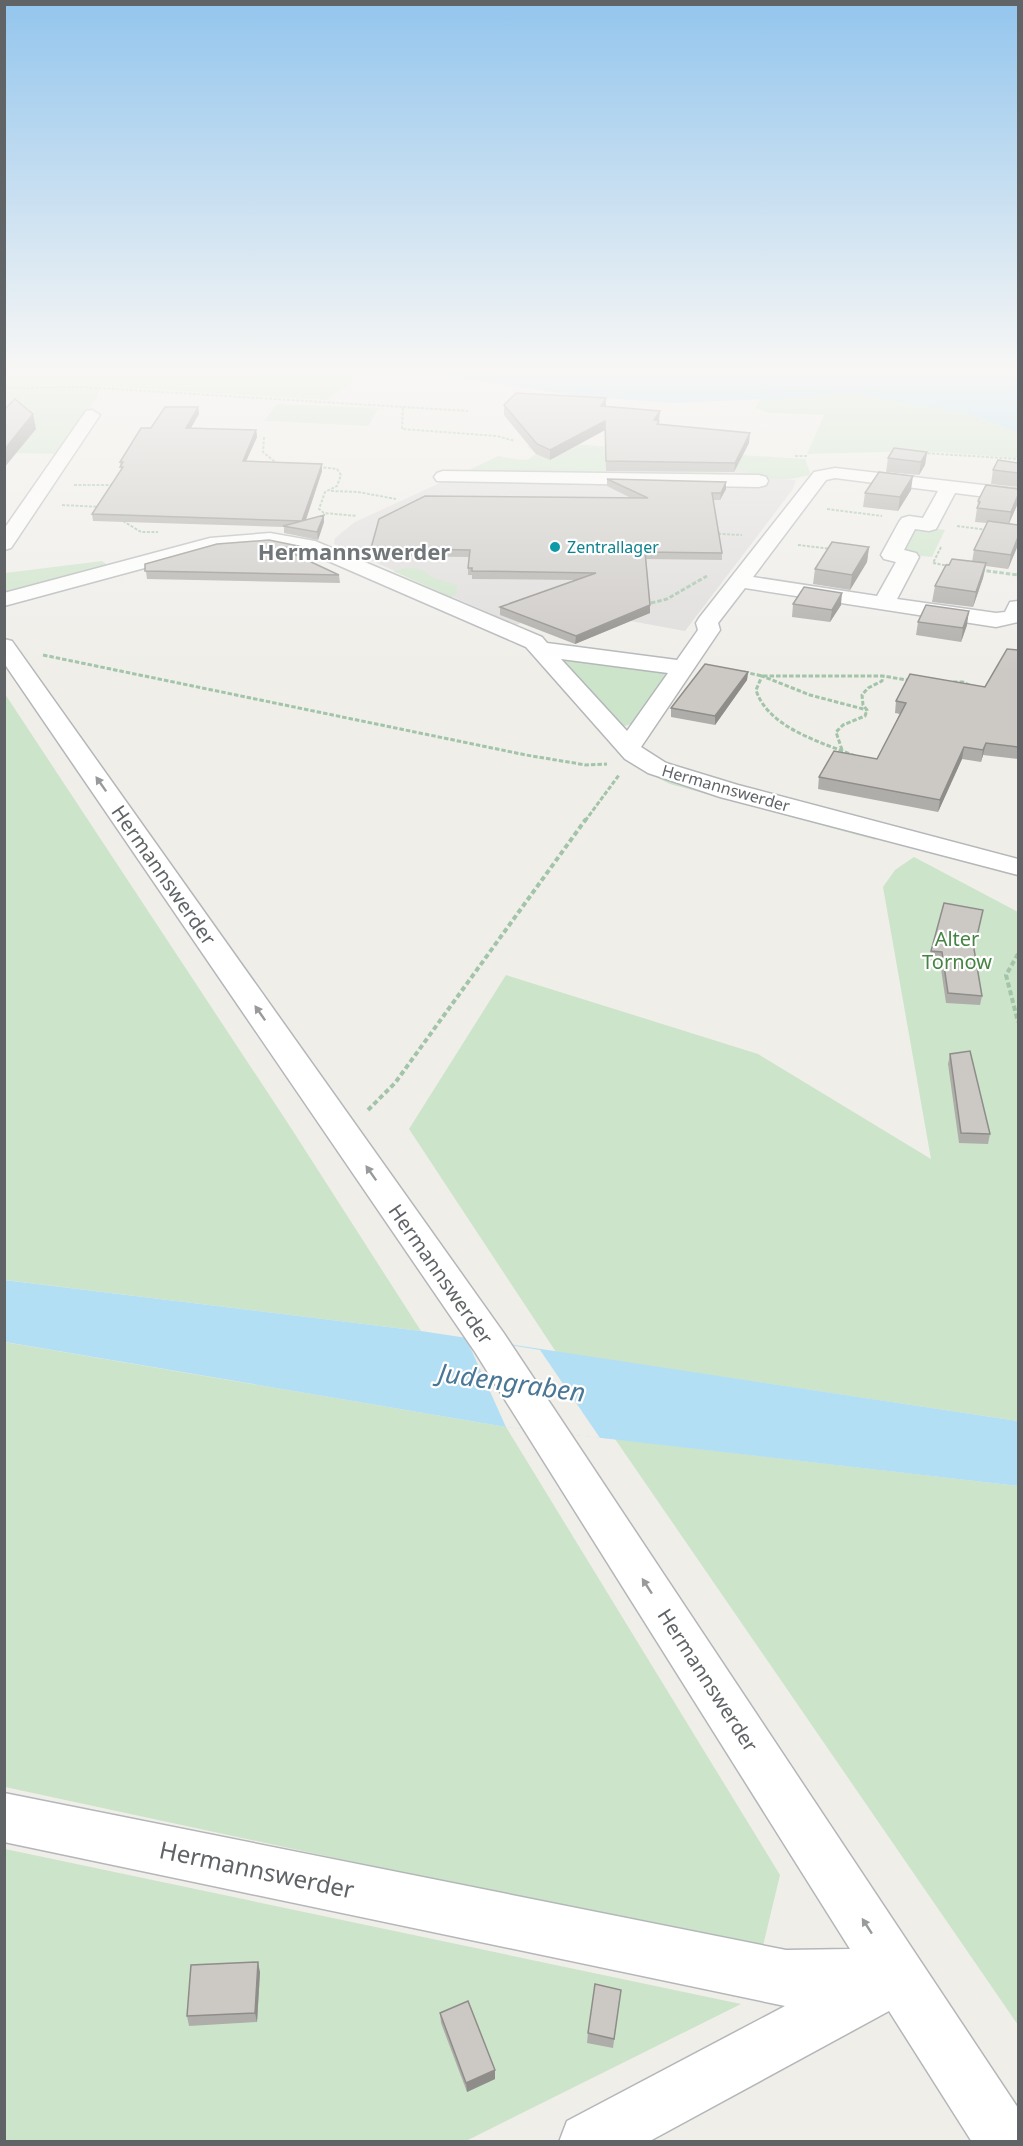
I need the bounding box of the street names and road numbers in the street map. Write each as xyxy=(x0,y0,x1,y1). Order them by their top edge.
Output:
street label: Hermannswerder xyxy=(659,759,793,817)
street label: Hermannswerder xyxy=(106,800,222,950)
street label: Hermannswerder xyxy=(383,1199,499,1349)
street label: Hermannswerder xyxy=(652,1603,764,1757)
street label: Hermannswerder xyxy=(157,1832,358,1906)

